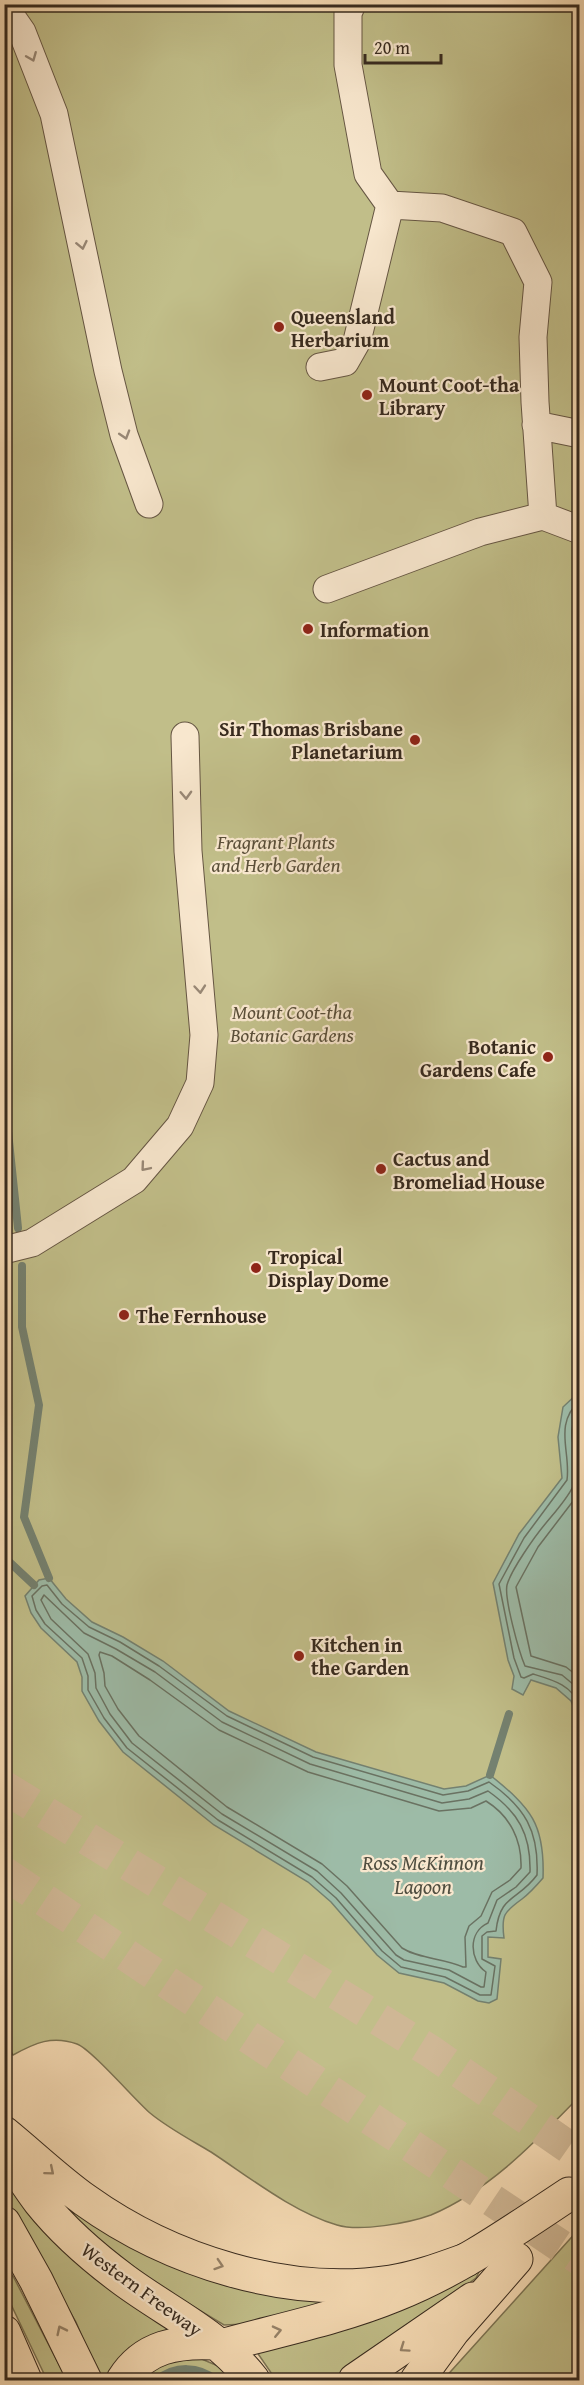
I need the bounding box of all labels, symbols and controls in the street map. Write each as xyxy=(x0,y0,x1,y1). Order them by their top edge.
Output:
scale bar xyxy=(365,27,442,65)
text: 20 m xyxy=(374,34,410,61)
one-way arrow xyxy=(25,51,37,62)
one-way arrow xyxy=(75,240,88,250)
place label: Queensland Herbarium xyxy=(291,302,395,354)
marker: Queensland Herbarium xyxy=(272,320,286,334)
place label: Mount Coot-tha Library xyxy=(379,370,520,422)
marker: Mount Coot-tha Library xyxy=(360,388,374,402)
one-way arrow xyxy=(117,429,130,440)
place label: Information xyxy=(320,615,429,644)
marker: Information xyxy=(301,622,315,636)
place label: Sir Thomas Brisbane Planetarium xyxy=(219,714,403,766)
marker: Sir Thomas Brisbane Planetarium xyxy=(408,733,422,747)
one-way arrow xyxy=(180,790,193,799)
park label: Fragrant Plants and Herb Garden xyxy=(211,827,341,879)
one-way arrow xyxy=(193,985,206,994)
park label: Mount Coot-tha Botanic Gardens xyxy=(229,997,355,1049)
place label: Botanic Gardens Cafe xyxy=(420,1032,536,1084)
marker: Botanic Gardens Cafe xyxy=(541,1050,555,1064)
place label: Cactus and Bromeliad House xyxy=(393,1144,545,1196)
one-way arrow xyxy=(142,1160,153,1171)
marker: Cactus and Bromeliad House xyxy=(374,1162,388,1176)
place label: Tropical Display Dome xyxy=(268,1242,389,1294)
marker: Tropical Display Dome xyxy=(249,1261,263,1275)
place label: The Fernhouse xyxy=(136,1301,267,1330)
marker: The Fernhouse xyxy=(117,1308,131,1322)
place label: Kitchen in the Garden xyxy=(311,1630,409,1682)
marker: Kitchen in the Garden xyxy=(292,1649,306,1663)
water label: Ross McKinnon Lagoon xyxy=(361,1847,484,1902)
one-way arrow xyxy=(43,2164,54,2175)
street label: Western Freeway xyxy=(75,2235,209,2343)
one-way arrow xyxy=(213,2258,224,2270)
one-way arrow xyxy=(272,2325,282,2338)
one-way arrow xyxy=(56,2326,68,2337)
one-way arrow xyxy=(400,2341,411,2352)

